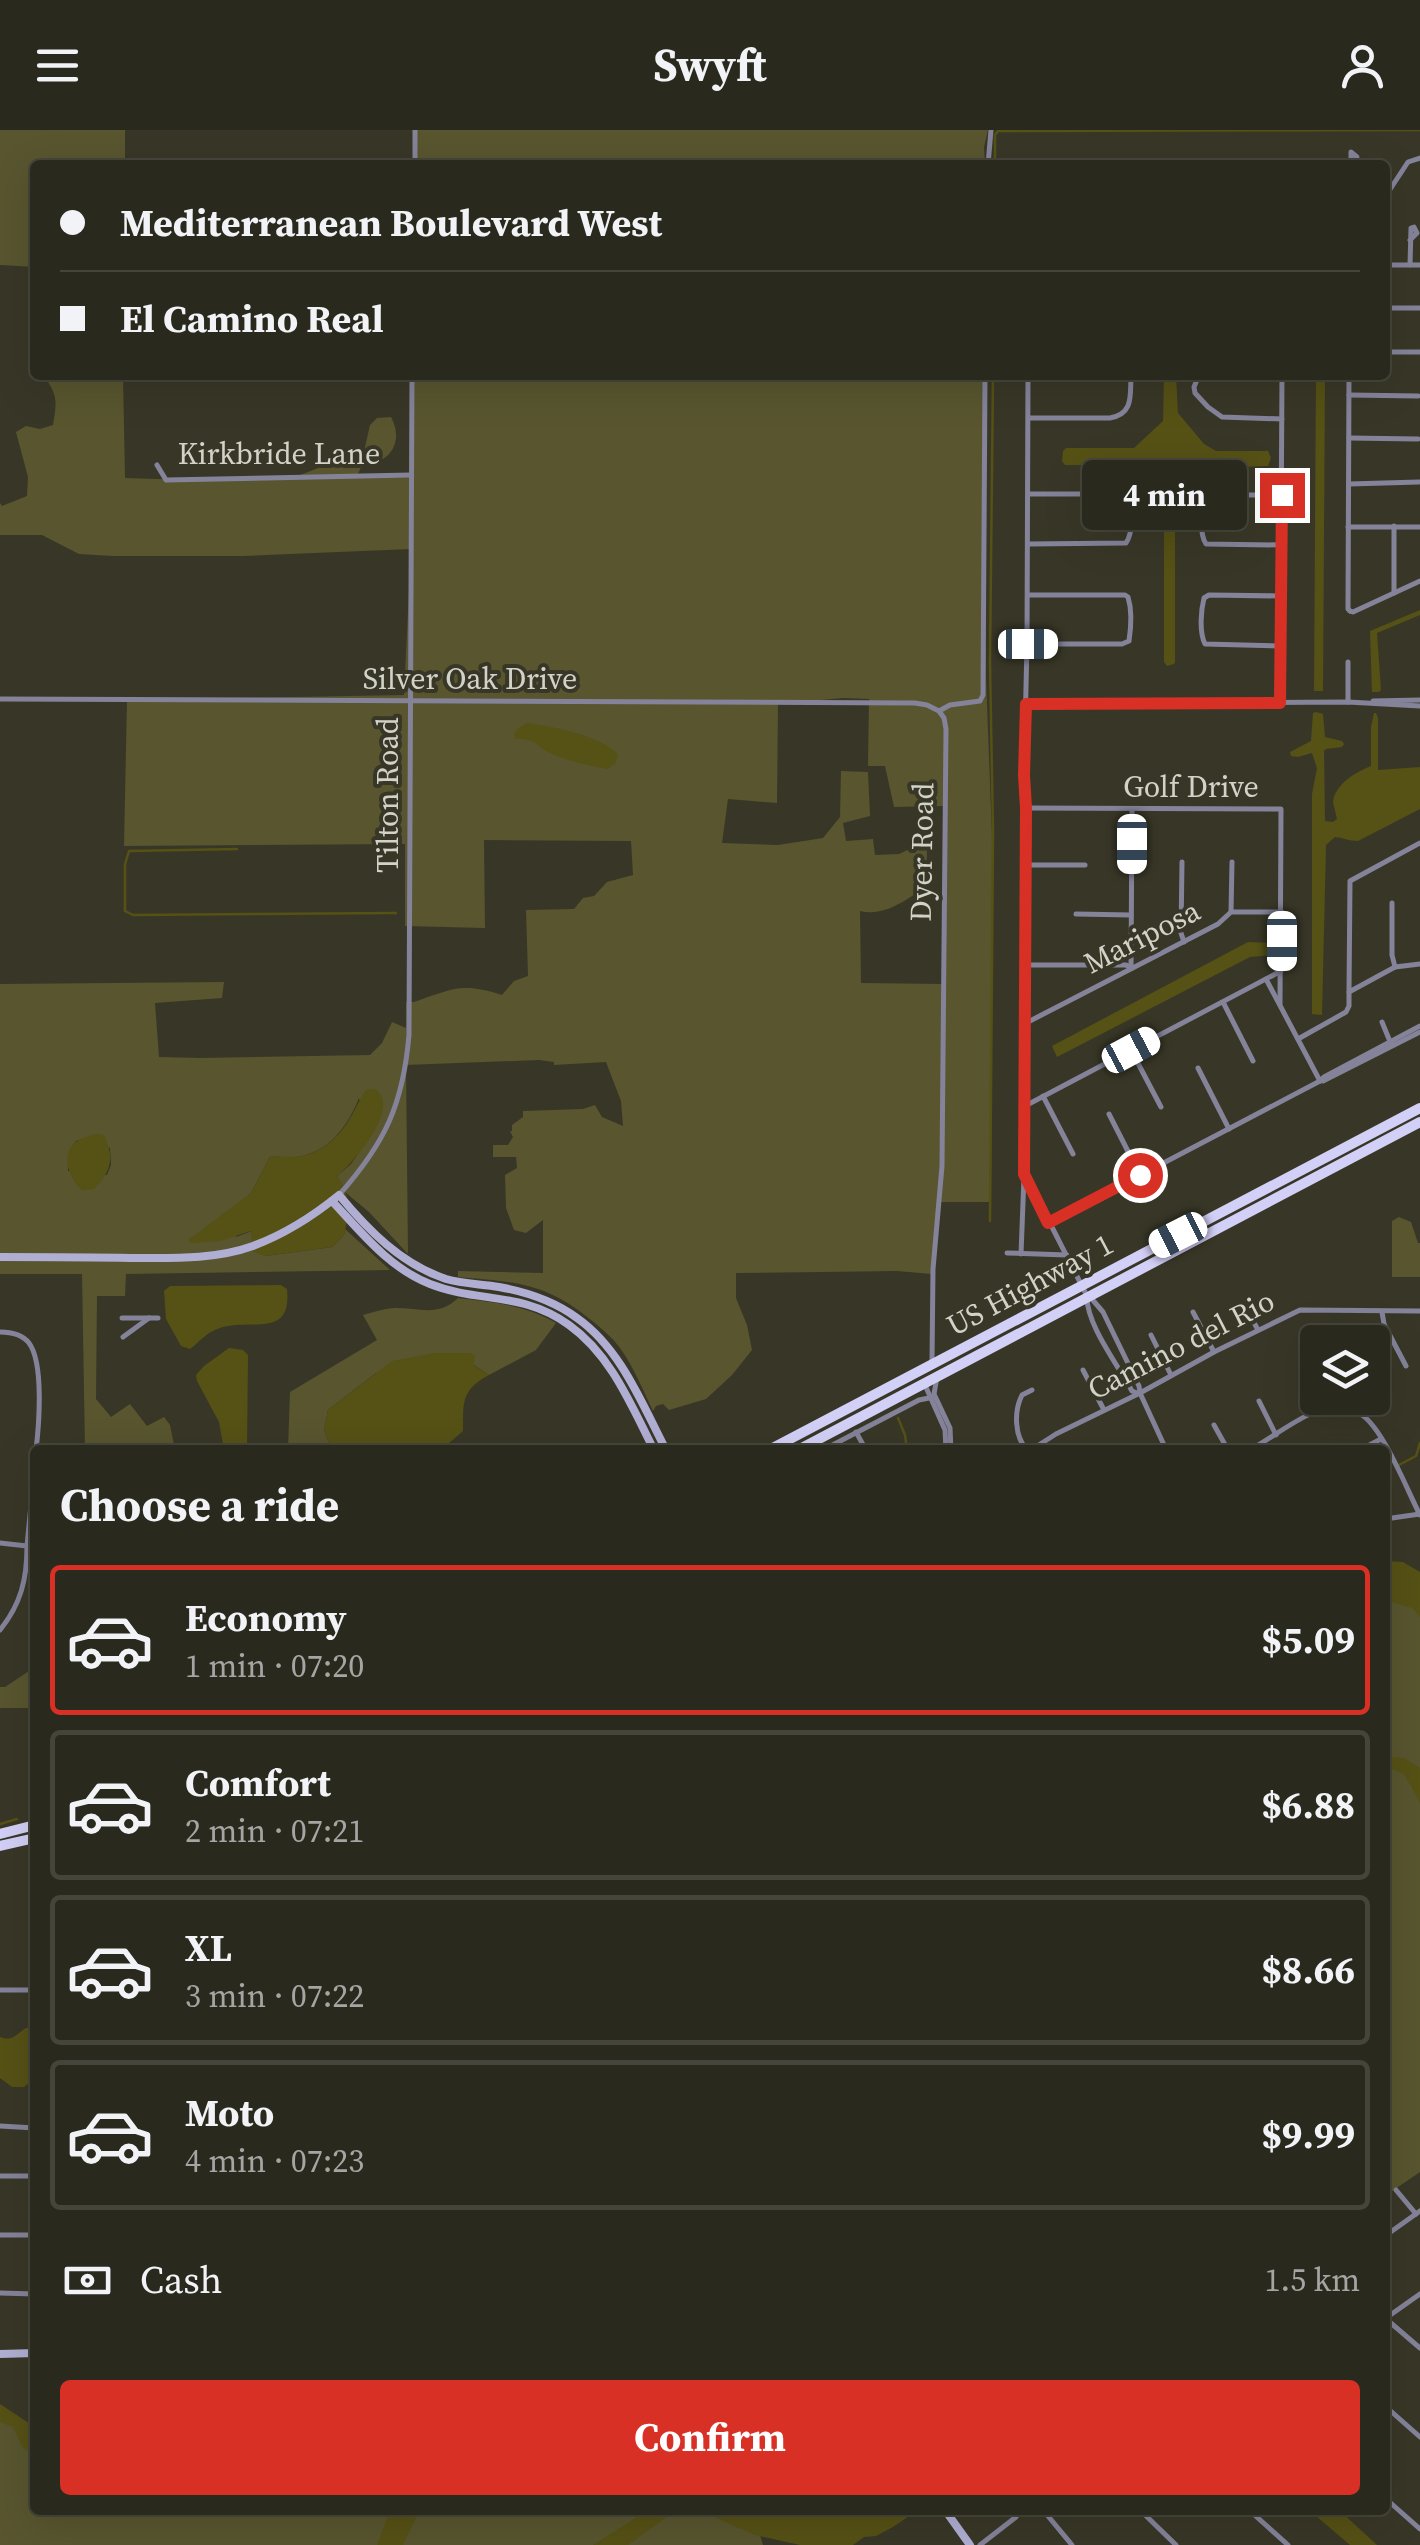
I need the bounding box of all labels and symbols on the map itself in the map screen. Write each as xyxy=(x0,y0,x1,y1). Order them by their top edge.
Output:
street label: Kirkbride Lane xyxy=(178,433,380,474)
callout: 4 min xyxy=(1082,460,1247,530)
route end xyxy=(1260,473,1305,518)
car xyxy=(998,629,1058,659)
street label: Silver Oak Drive xyxy=(363,658,577,699)
street label: Tilton Road xyxy=(367,717,408,873)
street label: Golf Drive xyxy=(1123,766,1259,807)
street label: Dyer Road xyxy=(900,782,943,922)
car xyxy=(1117,814,1147,874)
street label: Mariposa xyxy=(1077,890,1207,983)
car xyxy=(1267,911,1297,971)
car xyxy=(1097,1023,1165,1077)
route start xyxy=(1118,1153,1163,1198)
car xyxy=(1144,1208,1212,1262)
street label: US Highway 1 xyxy=(939,1223,1120,1346)
street label: Camino del Rio xyxy=(1080,1280,1281,1409)

